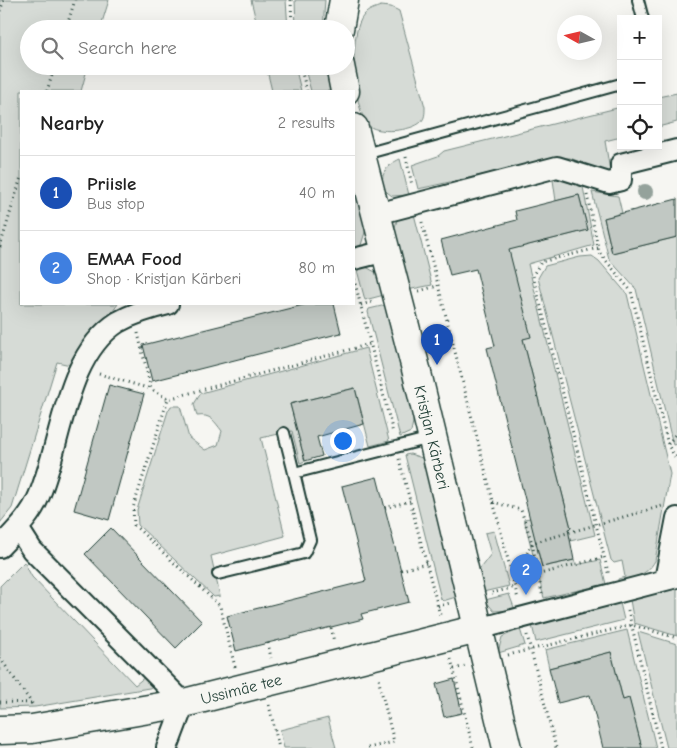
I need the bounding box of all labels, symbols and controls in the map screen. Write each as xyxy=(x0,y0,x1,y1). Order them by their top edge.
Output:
north arrow xyxy=(557,15,602,60)
map controls xyxy=(617,15,662,150)
button: + xyxy=(617,15,662,60)
search box xyxy=(20,20,355,75)
icon: search xyxy=(38,34,66,62)
text: Search here xyxy=(78,37,177,59)
button: − xyxy=(617,60,662,105)
button: locate xyxy=(617,105,662,150)
text: Nearby xyxy=(40,111,104,135)
text: 2 results xyxy=(278,114,335,132)
text: Priisle xyxy=(87,173,136,195)
text: 1 xyxy=(53,184,59,202)
text: 40 m xyxy=(299,184,335,202)
text: Bus stop xyxy=(87,195,145,213)
text: EMAA Food xyxy=(87,248,182,270)
text: 2 xyxy=(52,259,60,277)
text: 80 m xyxy=(298,259,335,277)
text: Shop · Kristjan Kärberi xyxy=(87,270,241,288)
pin: 1 xyxy=(421,324,453,365)
street label: Kristjan Kärberi xyxy=(410,383,453,491)
your location xyxy=(330,428,356,454)
pin: 2 xyxy=(510,554,542,595)
street label: Ussimäe tee xyxy=(199,671,284,708)

